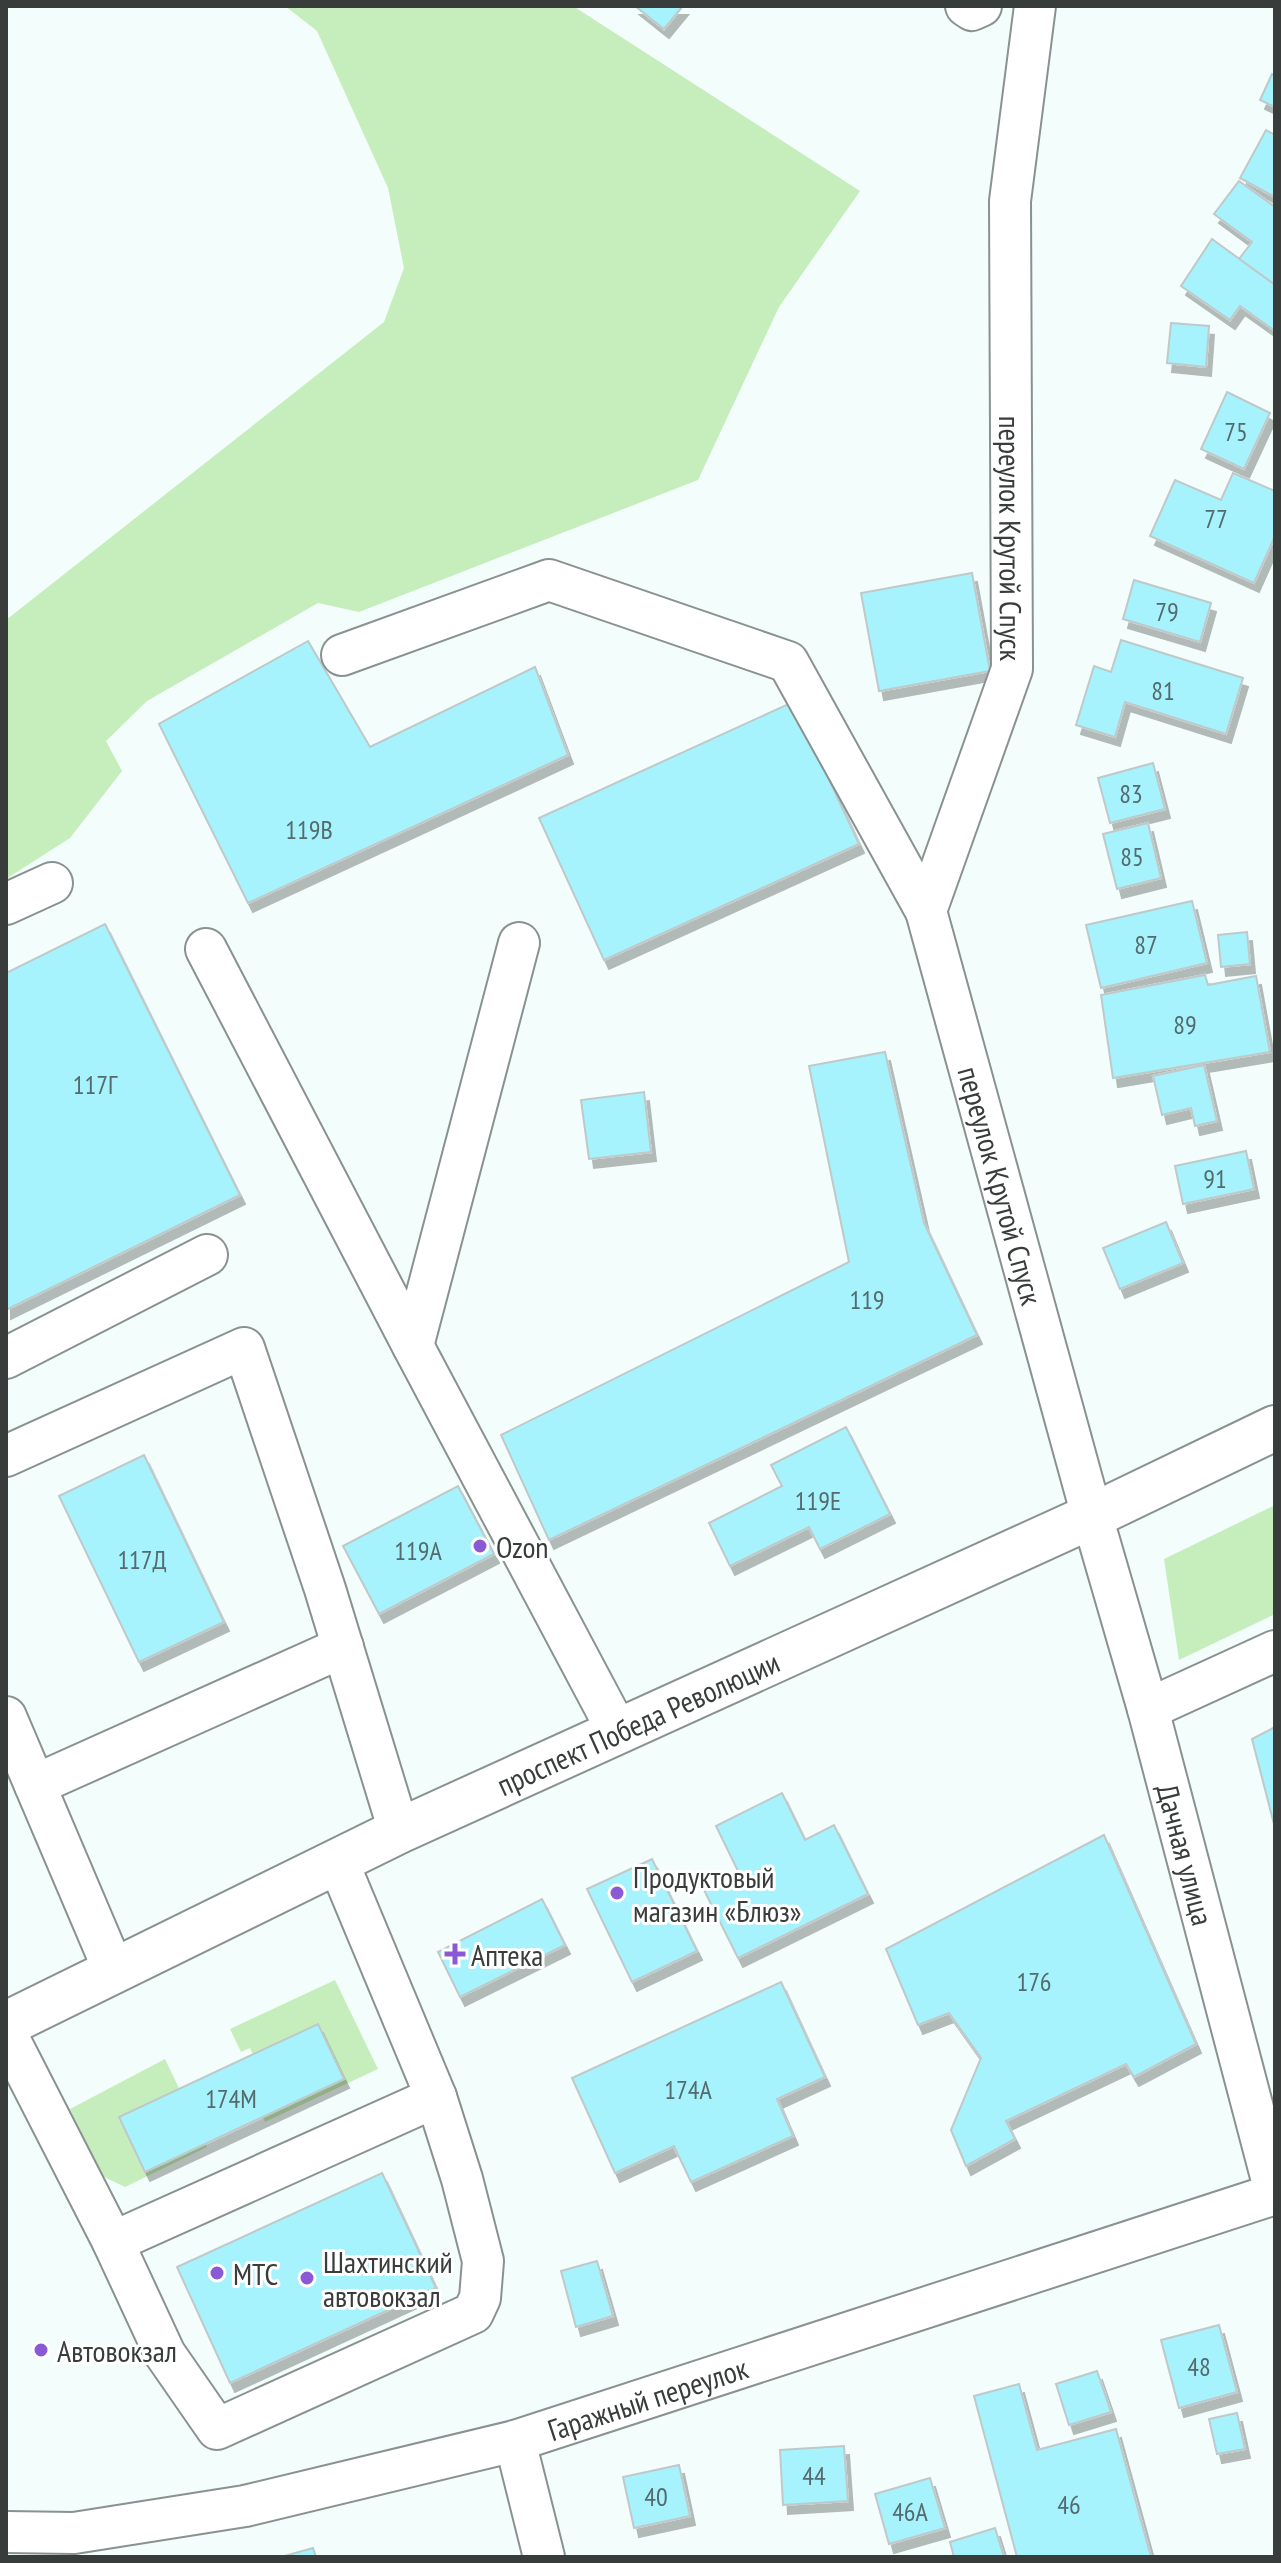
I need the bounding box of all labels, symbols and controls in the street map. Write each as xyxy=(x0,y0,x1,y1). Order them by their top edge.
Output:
house number: 75 xyxy=(1224,415,1248,448)
street label: переулок Крутой Спуск xyxy=(991,416,1031,662)
house number: 77 xyxy=(1204,502,1228,535)
house number: 79 xyxy=(1155,595,1179,628)
house number: 81 xyxy=(1151,674,1175,707)
house number: 83 xyxy=(1119,777,1143,810)
house number: 119В xyxy=(285,813,333,846)
house number: 85 xyxy=(1120,840,1144,873)
house number: 87 xyxy=(1134,928,1158,961)
house number: 89 xyxy=(1173,1008,1197,1041)
street label: переулок Крутой Спуск xyxy=(950,1062,1053,1309)
house number: 117Г xyxy=(73,1068,118,1101)
house number: 91 xyxy=(1203,1162,1227,1195)
house number: 119 xyxy=(849,1283,885,1316)
house number: 119Е xyxy=(795,1484,841,1517)
place label: Ozon xyxy=(496,1527,549,1566)
house number: 119А xyxy=(394,1534,442,1567)
marker: Ozon xyxy=(471,1537,489,1555)
house number: 117Д xyxy=(117,1543,167,1576)
street label: проспект Победа Революции xyxy=(490,1641,785,1804)
street label: Дачная улица xyxy=(1149,1779,1223,1929)
place label: Продуктовый магазин «Блюз» xyxy=(633,1857,801,1930)
marker: Продуктовый магазин «Блюз» xyxy=(608,1884,626,1902)
place label: Аптека xyxy=(471,1935,543,1974)
marker: Аптека xyxy=(446,1945,464,1963)
house number: 176 xyxy=(1016,1965,1052,1998)
house number: 174А xyxy=(664,2073,712,2106)
house number: 174М xyxy=(205,2082,257,2115)
place label: Шахтинский автовокзал xyxy=(323,2242,453,2315)
place label: МТС xyxy=(233,2254,278,2293)
marker: МТС xyxy=(208,2264,226,2282)
marker: Шахтинский автовокзал xyxy=(298,2269,316,2287)
place label: Автовокзал xyxy=(57,2331,177,2370)
marker: Автовокзал xyxy=(32,2341,50,2359)
street label: Гаражный переулок xyxy=(542,2347,753,2449)
house number: 48 xyxy=(1187,2350,1211,2383)
house number: 44 xyxy=(802,2459,826,2492)
house number: 40 xyxy=(644,2480,668,2513)
house number: 46 xyxy=(1057,2488,1081,2521)
house number: 46А xyxy=(892,2495,929,2528)

